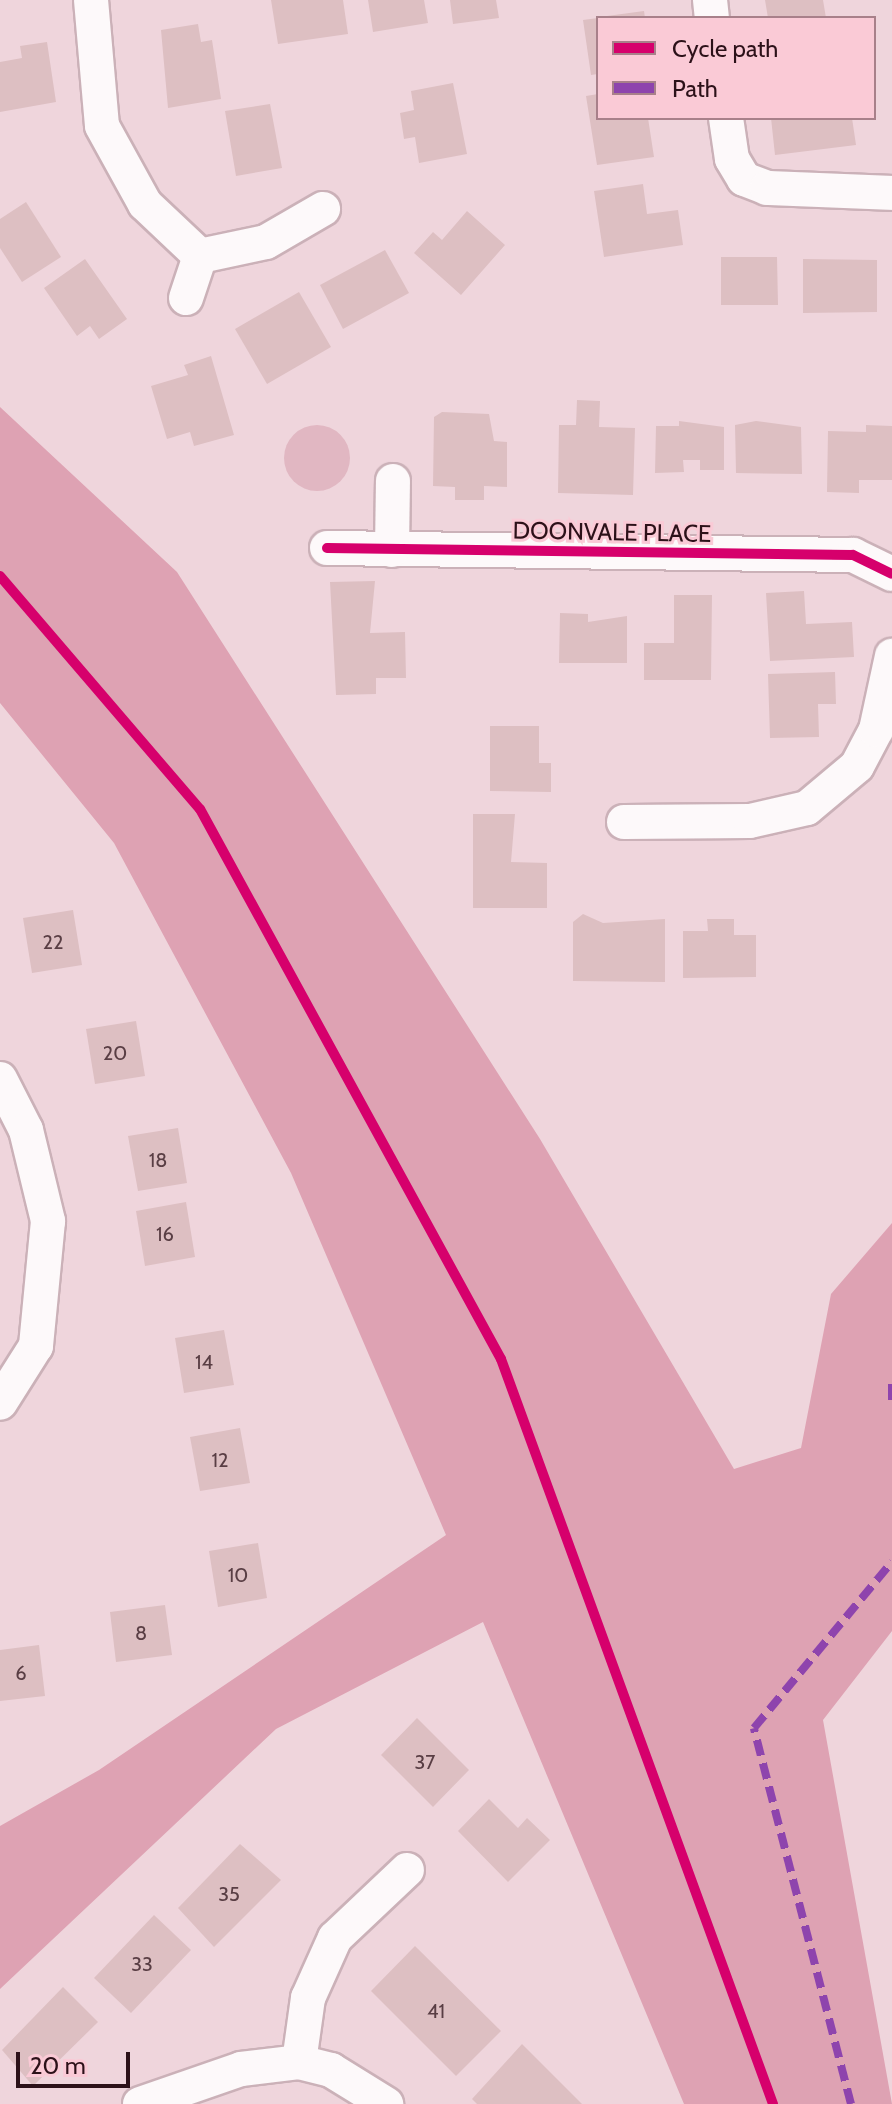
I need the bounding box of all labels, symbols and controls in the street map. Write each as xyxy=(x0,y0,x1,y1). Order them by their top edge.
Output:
legend xyxy=(596,16,876,120)
text: Cycle path xyxy=(672,34,778,63)
text: Path xyxy=(672,74,718,103)
street label: DOONVALE PLACE xyxy=(512,516,712,548)
house number: 22 xyxy=(43,930,63,954)
house number: 20 xyxy=(103,1041,127,1065)
house number: 18 xyxy=(149,1148,167,1172)
house number: 16 xyxy=(156,1222,174,1246)
house number: 14 xyxy=(195,1350,213,1374)
house number: 12 xyxy=(212,1448,228,1472)
house number: 10 xyxy=(228,1563,248,1587)
house number: 8 xyxy=(135,1621,147,1645)
house number: 6 xyxy=(15,1661,27,1685)
house number: 37 xyxy=(415,1750,435,1774)
house number: 35 xyxy=(218,1882,240,1906)
house number: 33 xyxy=(131,1952,153,1976)
house number: 41 xyxy=(427,1999,445,2023)
scale bar xyxy=(20,2036,134,2086)
text: 20 m xyxy=(30,2051,86,2080)

